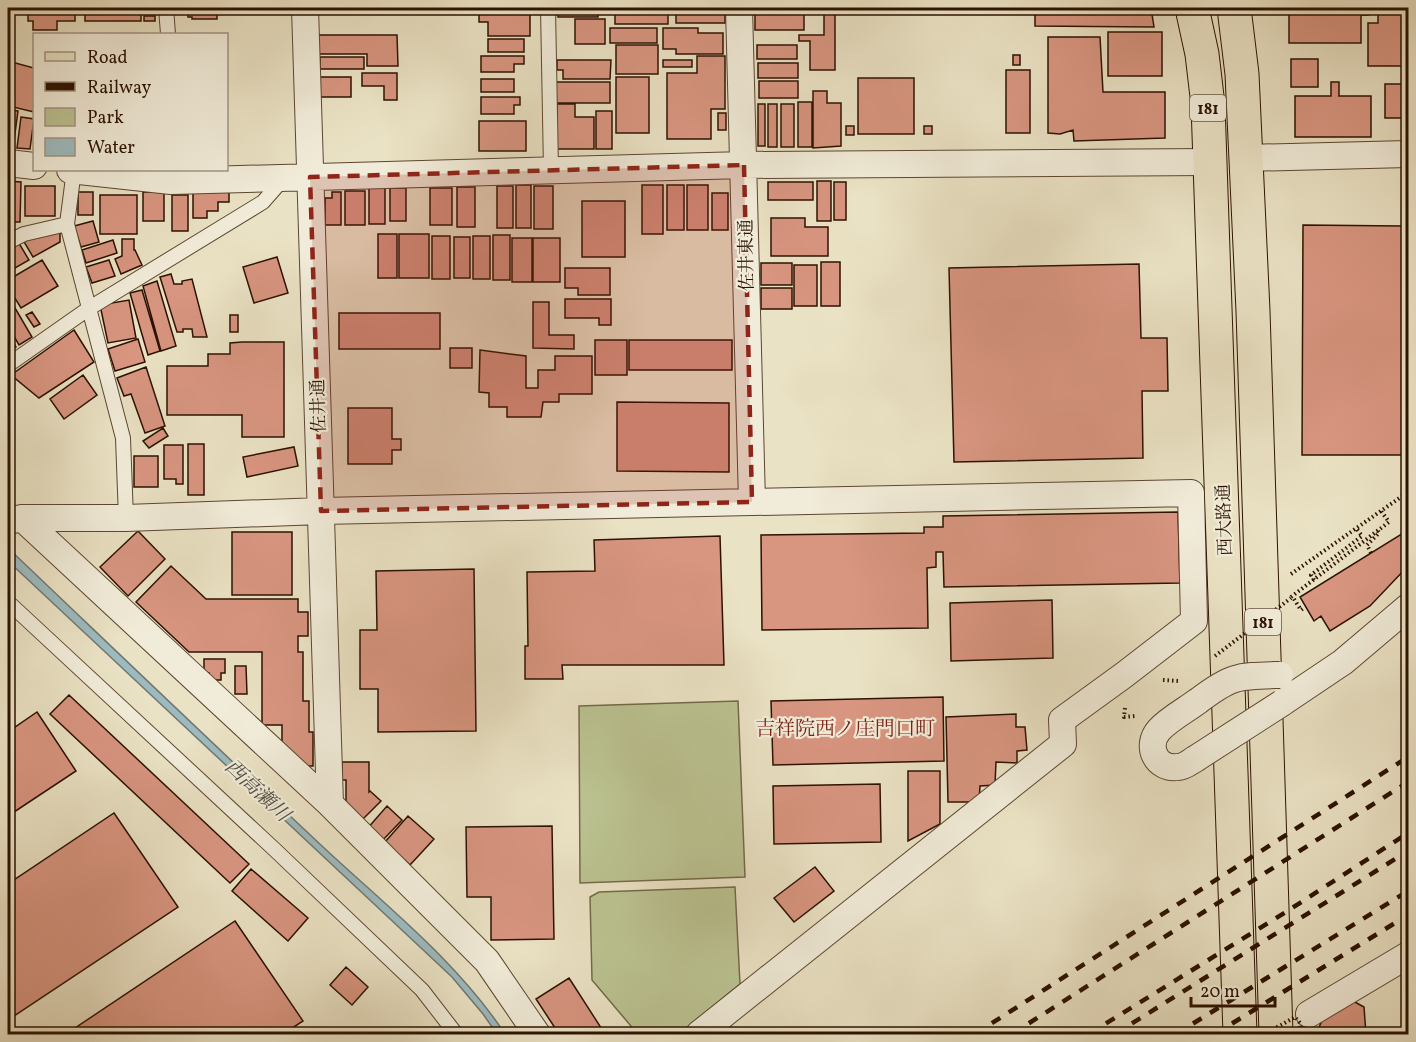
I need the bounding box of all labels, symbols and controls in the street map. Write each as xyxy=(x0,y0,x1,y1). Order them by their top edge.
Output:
legend xyxy=(33,33,228,171)
text: Road xyxy=(87,46,128,71)
text: Railway xyxy=(87,76,151,101)
road number: 181 xyxy=(1190,95,1226,121)
text: Park xyxy=(87,106,124,131)
text: Water xyxy=(87,136,135,161)
street label: 佐井東通 xyxy=(734,219,761,291)
street label: 佐井通 xyxy=(306,379,333,433)
street label: 西大路通 xyxy=(1212,484,1239,556)
road number: 181 xyxy=(1245,609,1281,635)
district label: 吉祥院西ノ庄門口町 xyxy=(755,716,935,744)
water label: 西高瀬川 xyxy=(218,754,297,830)
scale bar xyxy=(1191,970,1275,1008)
text: 20 m xyxy=(1200,980,1240,1005)

